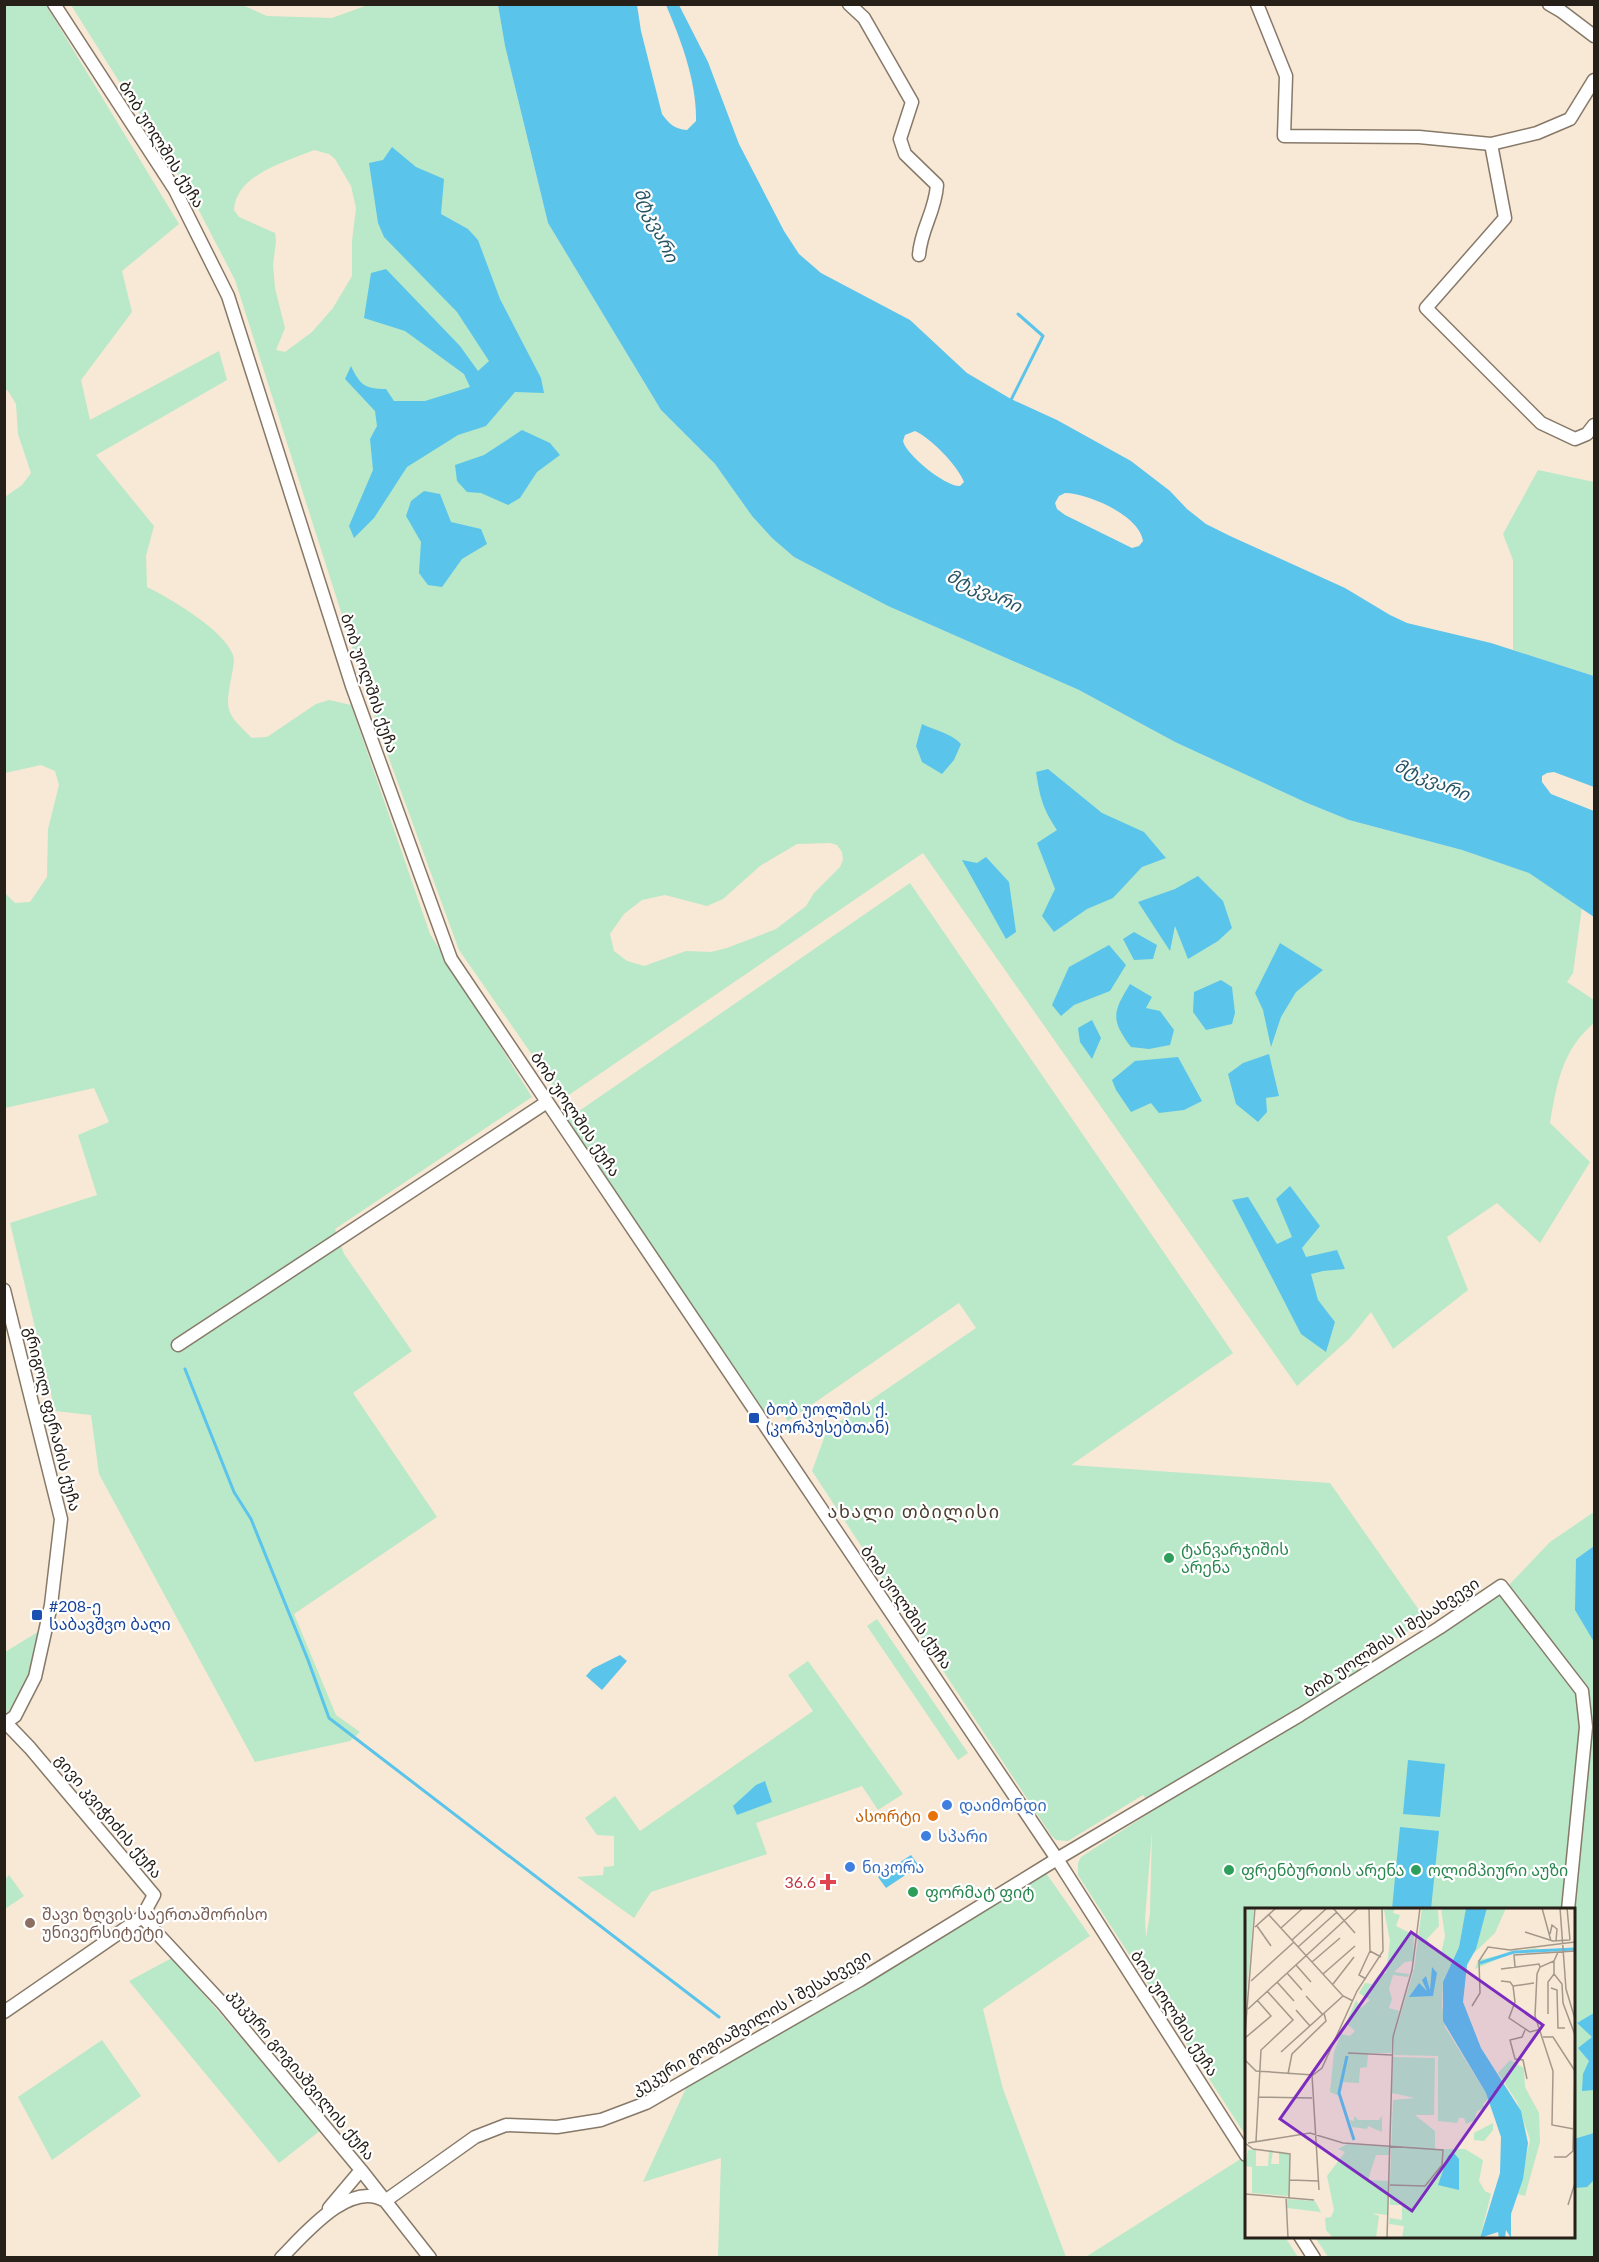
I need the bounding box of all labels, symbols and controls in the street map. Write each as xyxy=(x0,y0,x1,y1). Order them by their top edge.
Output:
street label: ბობ უოლშის ქუჩა xyxy=(114,77,209,212)
water label: მტკვარი xyxy=(629,184,684,266)
water label: მტკვარი xyxy=(943,564,1026,617)
street label: ბობ უოლშის ქუჩა xyxy=(336,611,403,756)
water label: მტკვარი xyxy=(1391,753,1474,806)
street label: ბობ უოლშის ქუჩა xyxy=(526,1048,625,1181)
street label: გრიგოლ ფერაძის ქუჩა xyxy=(19,1325,86,1514)
place label: ბობ უოლშის ქ. (კორპუსებთან) xyxy=(766,1399,889,1437)
marker: ბობ უოლშის ქ. (კორპუსებთან) xyxy=(747,1411,761,1425)
district label: ახალი თბილისი xyxy=(828,1500,1000,1523)
place label: ტანვარჯიშის არენა xyxy=(1181,1539,1289,1577)
street label: ბობ უოლშის ქუჩა xyxy=(856,1541,957,1673)
marker: ტანვარჯიშის არენა xyxy=(1162,1551,1176,1565)
street label: ბობ უოლშის II შესახვევი xyxy=(1299,1573,1483,1702)
place label: #208-ე საბავშვო ბაღი xyxy=(49,1596,171,1634)
marker: #208-ე საბავშვო ბაღი xyxy=(30,1608,44,1622)
street label: გივი კვიჭიძის ქუჩა xyxy=(51,1750,167,1882)
place label: დაიმონდი xyxy=(959,1795,1047,1816)
marker: დაიმონდი xyxy=(940,1798,954,1812)
place label: ასორტი xyxy=(855,1806,921,1826)
marker: ასორტი xyxy=(926,1809,940,1823)
place label: სპარი xyxy=(938,1826,988,1845)
marker: სპარი xyxy=(919,1829,933,1843)
place label: ნიკორა xyxy=(862,1857,924,1877)
marker: ნიკორა xyxy=(843,1860,857,1874)
place label: ფრენბურთის არენა xyxy=(1241,1860,1405,1880)
place label: ოლიმპიური აუზი xyxy=(1428,1860,1568,1881)
marker: ფრენბურთის არენა xyxy=(1222,1863,1236,1877)
marker: ოლიმპიური აუზი xyxy=(1409,1863,1423,1877)
place label: 36.6 xyxy=(784,1872,816,1891)
marker: 36.6 xyxy=(821,1875,835,1889)
place label: ფორმატ ფიტ xyxy=(925,1882,1035,1902)
marker: ფორმატ ფიტ xyxy=(906,1885,920,1899)
place label: შავი ზღვის საერთაშორისო უნივერსიტეტი xyxy=(42,1904,268,1942)
inset map xyxy=(1245,1908,1575,2238)
marker: შავი ზღვის საერთაშორისო უნივერსიტეტი xyxy=(23,1916,37,1930)
street label: კუკური გოგიაშვილის I შესახვევი xyxy=(628,1945,875,2100)
street label: ბობ უოლშის ქუჩა xyxy=(1126,1946,1223,2080)
street label: კუკური გოგიაშვილის ქუჩა xyxy=(223,1984,380,2165)

